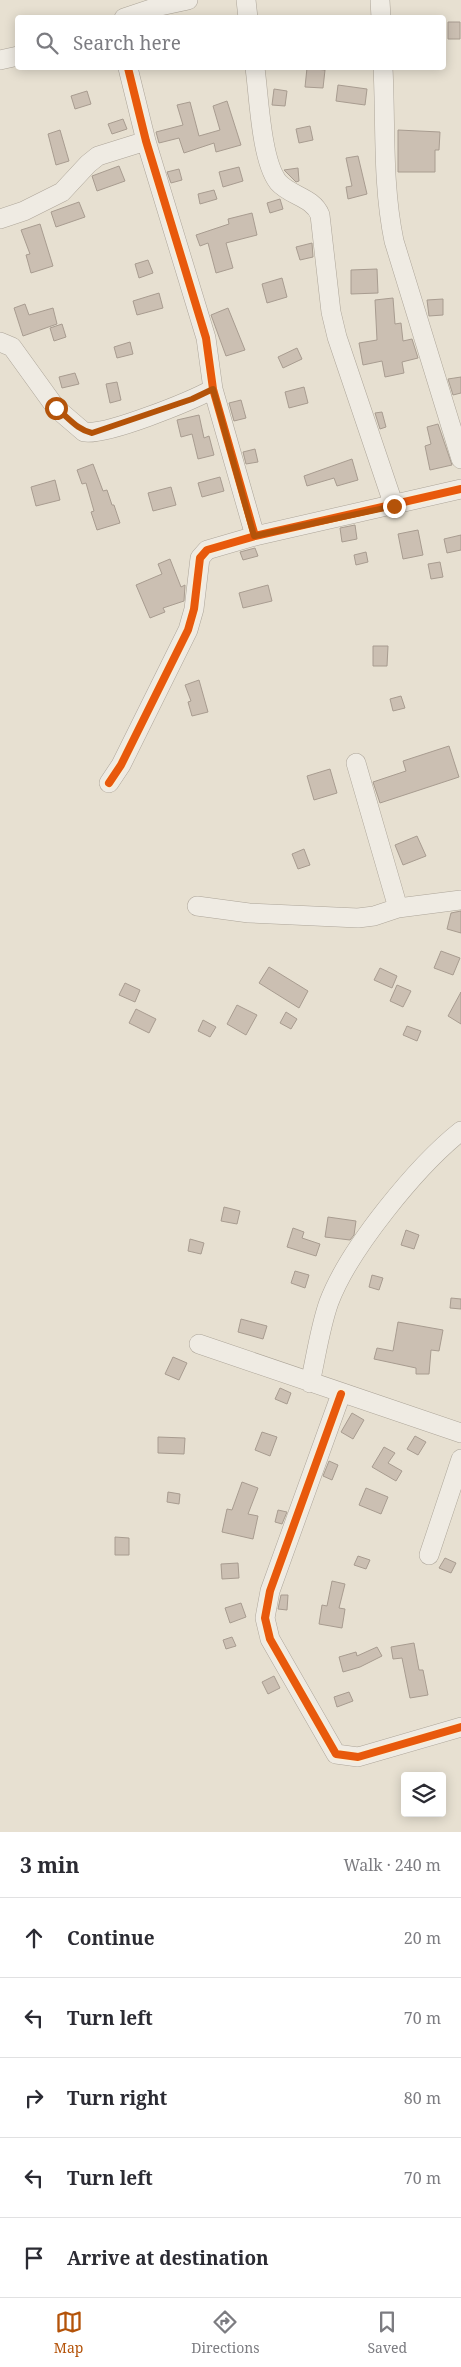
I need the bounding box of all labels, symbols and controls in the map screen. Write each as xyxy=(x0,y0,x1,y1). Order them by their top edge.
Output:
search box xyxy=(15,15,446,70)
icon: search xyxy=(33,29,61,57)
text: Search here xyxy=(73,30,181,56)
route start xyxy=(45,397,68,420)
route end xyxy=(383,495,406,518)
map controls xyxy=(401,1772,446,1817)
button: layers xyxy=(401,1772,446,1817)
text: 3 min xyxy=(20,1851,79,1879)
text: Walk · 240 m xyxy=(344,1854,441,1876)
icon: ahead xyxy=(20,1924,48,1952)
text: Continue xyxy=(67,1925,155,1951)
text: 20 m xyxy=(404,1927,441,1949)
icon: left xyxy=(20,2004,48,2032)
text: Turn left xyxy=(67,2005,153,2031)
text: 70 m xyxy=(404,2007,441,2029)
icon: right xyxy=(20,2084,48,2112)
text: Turn right xyxy=(67,2085,167,2111)
text: 80 m xyxy=(404,2087,441,2109)
icon: left xyxy=(20,2164,48,2192)
text: Turn left xyxy=(67,2165,153,2191)
text: 70 m xyxy=(404,2167,441,2189)
icon: arrive xyxy=(20,2244,48,2272)
text: Arrive at destination xyxy=(67,2245,269,2271)
tab: Map xyxy=(54,2308,83,2357)
tab: Directions xyxy=(191,2308,260,2357)
tab: Saved xyxy=(367,2308,407,2357)

